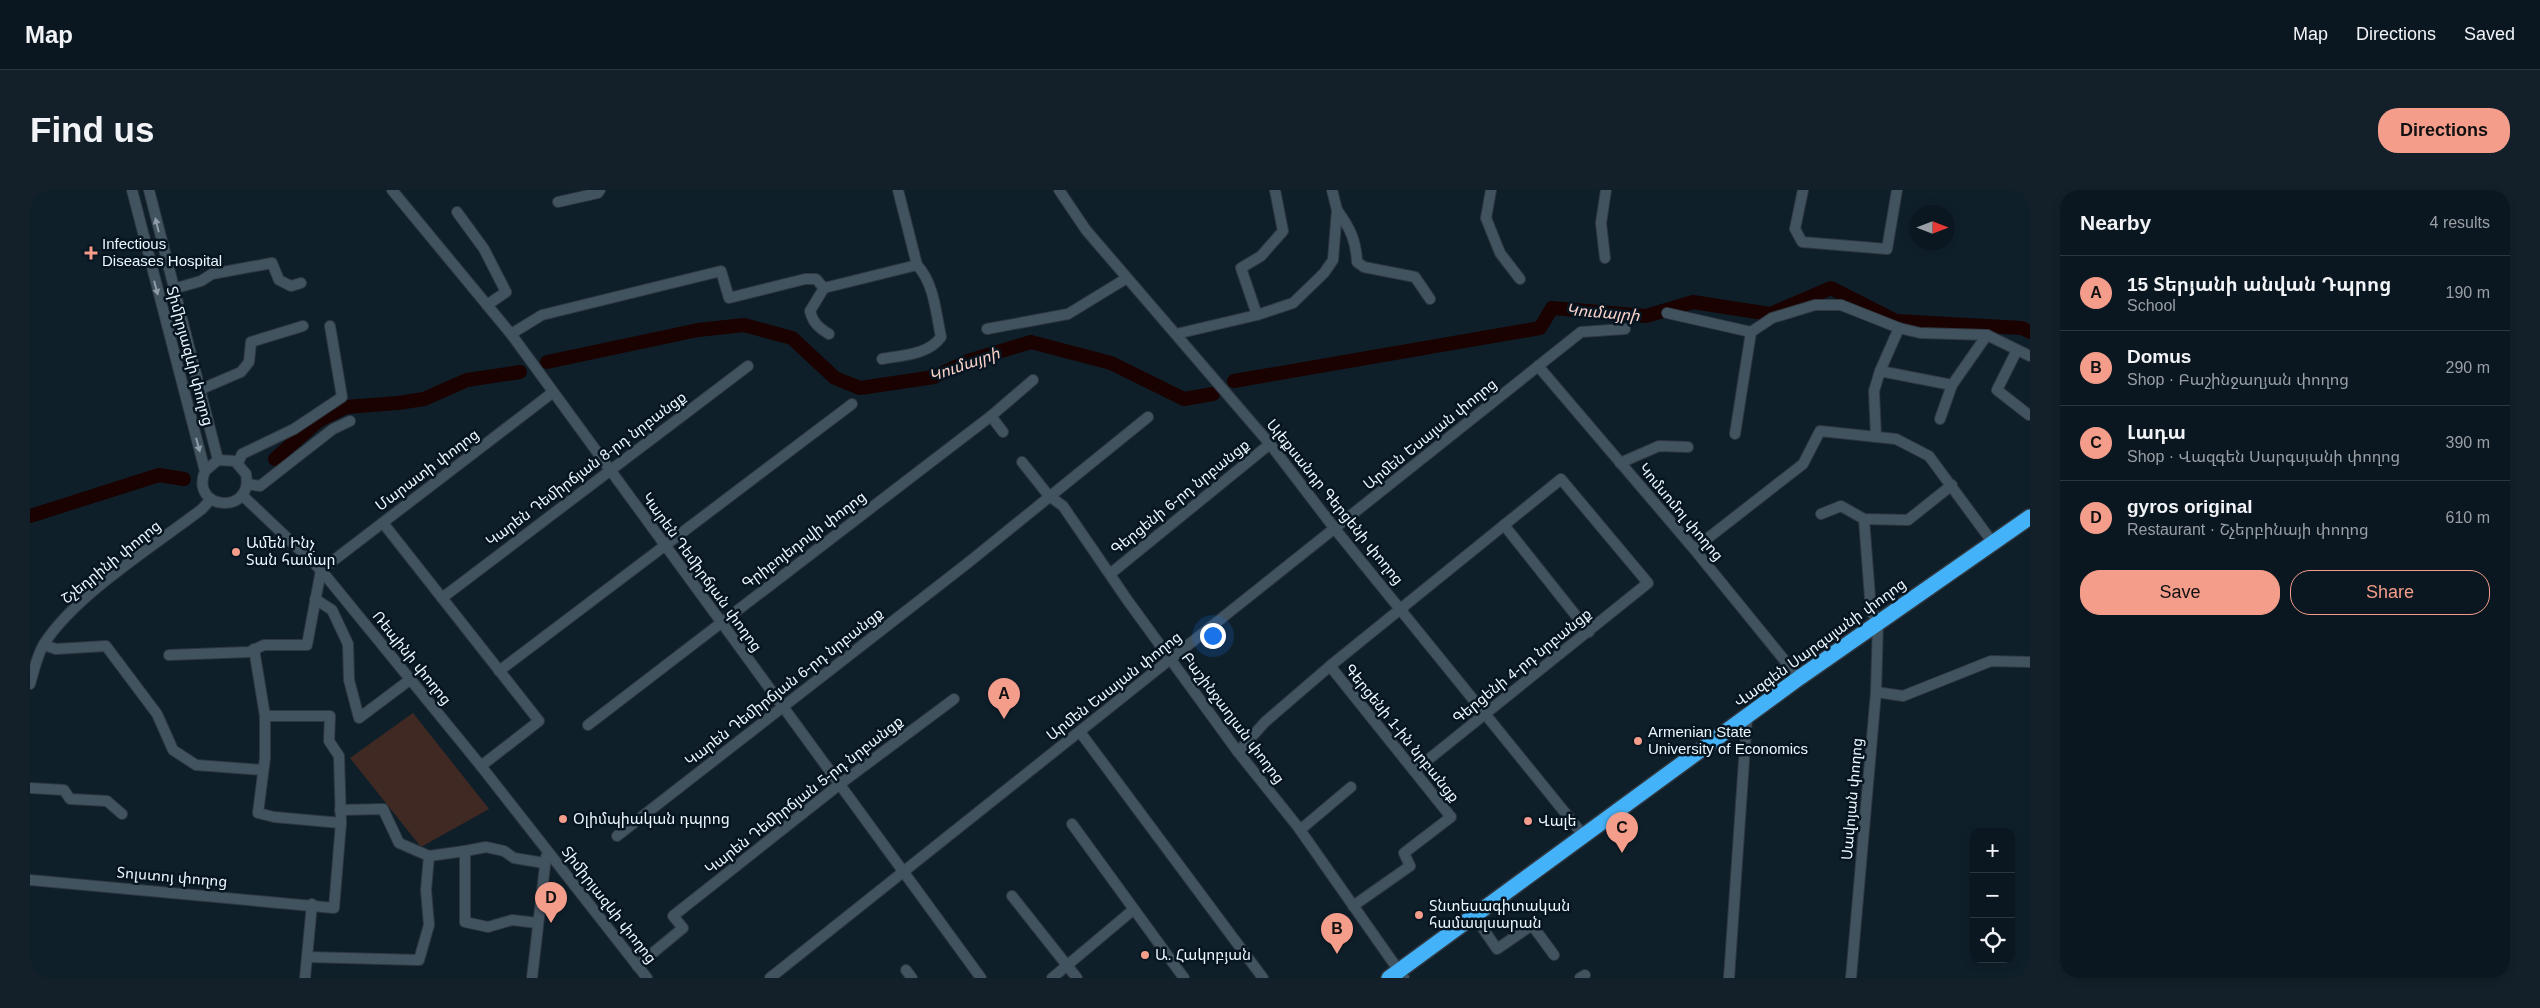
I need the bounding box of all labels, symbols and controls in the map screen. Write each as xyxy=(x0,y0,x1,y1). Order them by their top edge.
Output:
text: Map xyxy=(25,21,73,48)
text: Map xyxy=(2293,24,2328,44)
text: Directions xyxy=(2356,24,2436,44)
text: Saved xyxy=(2464,24,2515,44)
button: Directions xyxy=(2378,108,2510,153)
text: Find us xyxy=(30,110,154,149)
north arrow xyxy=(1910,205,1955,250)
text: Nearby xyxy=(2080,211,2151,234)
text: 4 results xyxy=(2430,214,2490,231)
one-way arrow xyxy=(153,217,161,232)
place label: Infectious Diseases Hospital xyxy=(102,235,222,269)
marker: Infectious Diseases Hospital xyxy=(84,246,98,260)
text: 15 Տերյանի անվան Դպրոց xyxy=(2127,274,2391,295)
one-way arrow xyxy=(153,281,161,296)
street label: Տիմիրյազևի փողոց xyxy=(163,284,217,428)
text: A xyxy=(2090,284,2102,301)
text: 190 m xyxy=(2446,284,2490,301)
text: School xyxy=(2127,297,2176,314)
water label: Կումայրի xyxy=(1566,301,1641,325)
water label: Կումայրի xyxy=(927,344,1002,385)
text: Domus xyxy=(2127,346,2191,367)
text: B xyxy=(2090,359,2102,376)
text: 290 m xyxy=(2446,359,2490,376)
text: Shop · Բաշինջաղյան փողոց xyxy=(2127,371,2349,388)
street label: Արմեն Եսայան փողոց xyxy=(1360,375,1500,493)
street label: Կարեն Դեմիրճյան 8-րդ նրբանցք xyxy=(482,388,690,550)
street label: Ալեքսանդր Գերցենի փողոց xyxy=(1263,416,1407,588)
text: Լադա xyxy=(2127,422,2186,443)
street label: Մարատի փողոց xyxy=(372,425,482,515)
text: C xyxy=(2090,434,2102,451)
text: 390 m xyxy=(2446,434,2490,451)
street label: Գերցենի 6-րդ նրբանցք xyxy=(1107,436,1253,558)
one-way arrow xyxy=(194,438,202,453)
text: Shop · Վազգեն Սարգսյանի փողոց xyxy=(2127,448,2400,465)
street label: Կոմսոմոլ փողոց xyxy=(1635,459,1727,565)
street label: Գրիբոյեդովի փողոց xyxy=(738,487,870,593)
street label: Կարեն Դեմիրճյան փողոց xyxy=(638,489,766,655)
text: gyros original xyxy=(2127,496,2253,517)
text: D xyxy=(2090,509,2102,526)
text: 610 m xyxy=(2446,509,2490,526)
street label: Շչեդրինի փողոց xyxy=(58,516,164,608)
text: Restaurant · Շչերբինայի փողոց xyxy=(2127,521,2369,538)
place label: Ամեն Ինչ Տան համար xyxy=(246,534,336,569)
marker: Ամեն Ինչ Տան համար xyxy=(230,546,242,558)
button: Save xyxy=(2080,570,2280,615)
button: Share xyxy=(2290,570,2490,615)
street label: Վազգեն Սարգսյանի փողոց xyxy=(1731,575,1909,711)
street label: Կարեն Դեմիրճյան 6-րդ նրբանցք xyxy=(681,604,887,770)
street label: Գերցենի 4-րդ նրբանցք xyxy=(1449,605,1595,727)
street label: Ռեպինի փողոց xyxy=(369,608,455,708)
your location xyxy=(1200,623,1226,649)
street label: Արմեն Եսայան փողոց xyxy=(1043,628,1185,744)
street label: Բաշինջաղյան փողոց xyxy=(1178,649,1288,787)
street label: Գերցենի 1-ին նրբանցք xyxy=(1341,660,1463,806)
pin: A xyxy=(988,678,1020,719)
street label: Կարեն Դեմիրճյան 5-րդ նրբանցք xyxy=(701,712,907,878)
place label: Armenian State University of Economics xyxy=(1648,723,1808,757)
marker: Armenian State University of Economics xyxy=(1632,735,1644,747)
street label: Սավոյան փողոց xyxy=(1838,737,1866,861)
place label: Օլիմպիական դպրոց xyxy=(573,810,730,828)
place label: Վալե xyxy=(1538,812,1577,830)
pin: C xyxy=(1606,812,1638,853)
marker: Օլիմպիական դպրոց xyxy=(557,813,569,825)
marker: Վալե xyxy=(1522,815,1534,827)
map controls xyxy=(1970,828,2015,963)
button: + xyxy=(1970,828,2015,873)
street label: Տիմիրյազևի փողոց xyxy=(558,843,660,967)
street label: Տոլստոյ փողոց xyxy=(116,863,228,891)
button: − xyxy=(1970,873,2015,918)
pin: D xyxy=(535,882,567,923)
place label: Տնտեսագիտական համասլսարան xyxy=(1429,897,1570,932)
marker: Տնտեսագիտական համասլսարան xyxy=(1413,909,1425,921)
pin: B xyxy=(1321,913,1353,954)
button: locate xyxy=(1970,918,2015,963)
place label: Ա. Հակոբյան xyxy=(1155,946,1251,964)
marker: Ա. Հակոբյան xyxy=(1139,949,1151,961)

